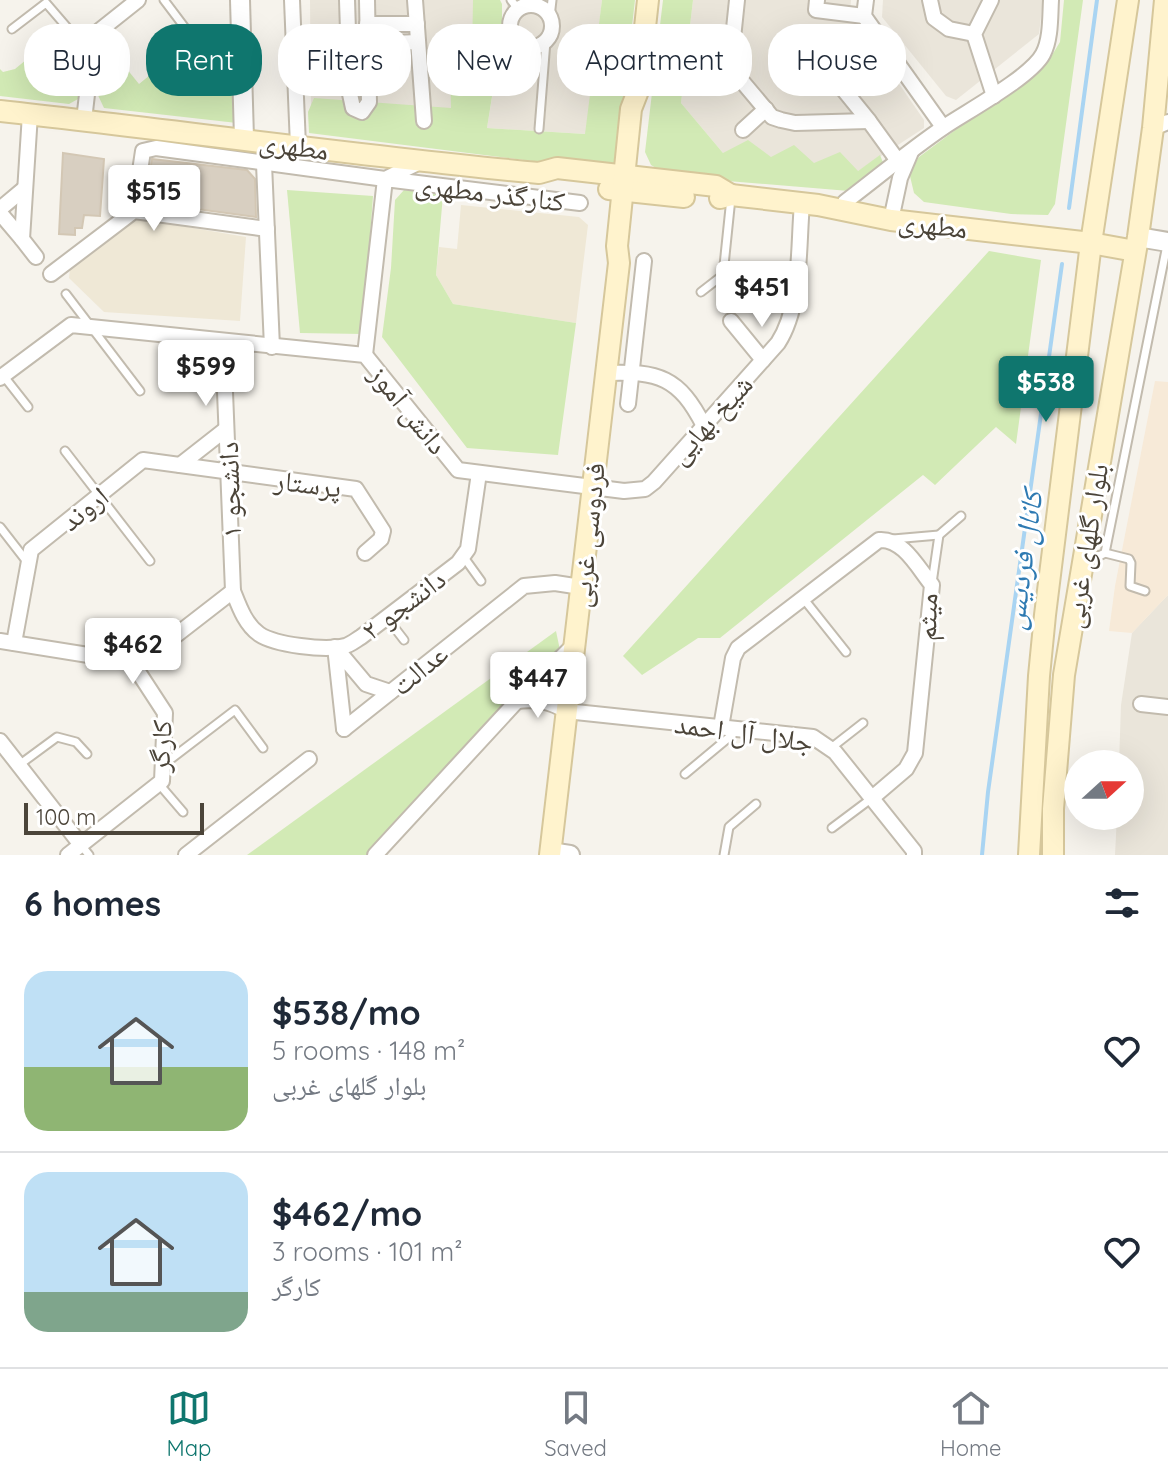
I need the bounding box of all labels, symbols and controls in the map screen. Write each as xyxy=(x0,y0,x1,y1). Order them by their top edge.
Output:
chip: Buy xyxy=(24,24,130,96)
chip: Rent xyxy=(146,24,262,96)
chip: Filters xyxy=(278,24,411,96)
chip: New xyxy=(427,24,541,96)
chip: Apartment xyxy=(557,24,752,96)
chip: House xyxy=(768,24,906,96)
street label: مطهری xyxy=(257,123,331,167)
pin: $515 xyxy=(107,165,201,233)
street label: کنارگذر مطهری xyxy=(413,165,567,219)
text: $515 xyxy=(126,174,182,207)
street label: مطهری xyxy=(896,202,970,246)
pin: $451 xyxy=(715,261,809,329)
text: $451 xyxy=(734,270,790,303)
pin: $599 xyxy=(159,340,253,408)
text: $599 xyxy=(176,349,236,382)
street label: دانش آموز xyxy=(361,356,456,462)
pin: $538 xyxy=(999,356,1093,424)
text: $538 xyxy=(1017,365,1075,398)
street label: شیخ بهایی xyxy=(660,367,760,472)
street label: دانشجو ۱ xyxy=(210,441,248,539)
street label: پرستار xyxy=(271,461,344,505)
street label: فردوسی غربی xyxy=(562,461,613,609)
street label: بلوار گلهای غربی xyxy=(1055,461,1116,631)
street label: اروند xyxy=(53,478,115,538)
water label: کانال فردیس xyxy=(993,484,1051,632)
street label: دانشجو ۲ xyxy=(354,561,452,647)
street label: میثم xyxy=(908,593,946,642)
pin: $462 xyxy=(86,618,180,686)
text: $462 xyxy=(103,627,163,660)
street label: عدالت xyxy=(384,636,454,702)
pin: $447 xyxy=(491,652,585,720)
text: $447 xyxy=(508,661,568,694)
street label: جلال آل احمد xyxy=(673,705,815,759)
street label: کارگر xyxy=(141,719,179,774)
north arrow xyxy=(1064,750,1144,830)
map controls xyxy=(1064,750,1144,830)
scale bar xyxy=(24,799,204,835)
text: 100 m xyxy=(36,803,96,831)
icon: filters xyxy=(1100,881,1144,925)
text: 6 homes xyxy=(24,882,161,925)
text: $538/mo xyxy=(272,991,421,1034)
icon: home xyxy=(88,1003,184,1099)
icon: heart xyxy=(1100,1029,1144,1073)
text: 5 rooms · 148 m² xyxy=(272,1034,465,1067)
text: بلوار گلهای غربی xyxy=(272,1069,426,1102)
text: $462/mo xyxy=(272,1192,422,1235)
icon: home xyxy=(88,1204,184,1300)
icon: heart xyxy=(1100,1230,1144,1274)
text: 3 rooms · 101 m² xyxy=(272,1235,463,1268)
text: کارگر xyxy=(272,1270,321,1303)
tab: Map xyxy=(166,1386,211,1462)
tab: Saved xyxy=(544,1386,607,1462)
tab: Home xyxy=(940,1386,1002,1462)

